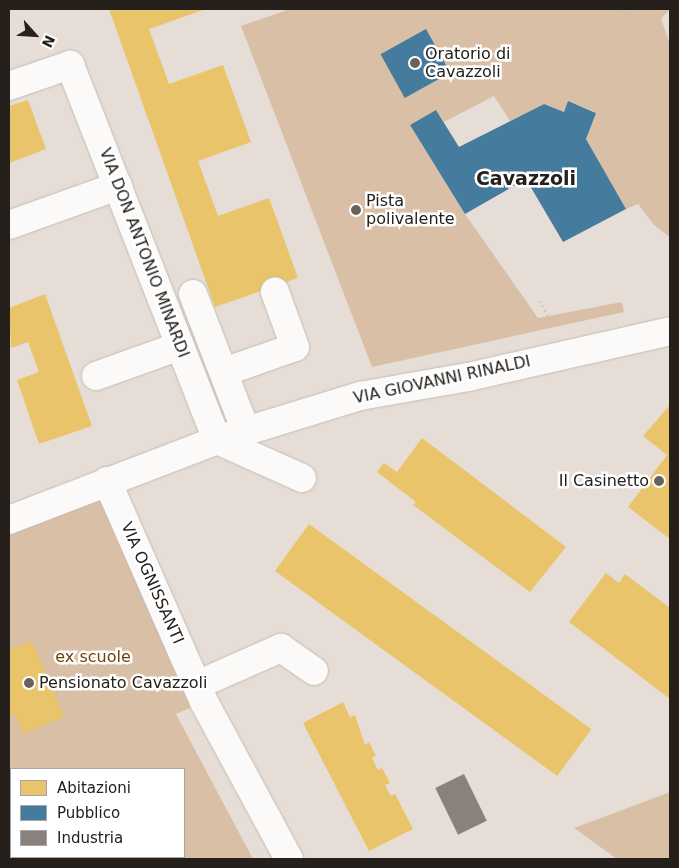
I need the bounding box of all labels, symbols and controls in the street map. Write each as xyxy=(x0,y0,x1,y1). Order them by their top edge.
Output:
north arrow xyxy=(10,10,60,60)
text: N xyxy=(39,33,58,50)
place label: Oratorio di Cavazzoli xyxy=(425,44,511,82)
marker: Oratorio di Cavazzoli xyxy=(409,57,421,69)
street label: VIA DON ANTONIO MINARDI xyxy=(95,146,193,360)
district label: Cavazzoli xyxy=(476,168,576,190)
place label: Pista polivalente xyxy=(366,191,455,229)
marker: Pista polivalente xyxy=(350,204,362,216)
street label: VIA GIOVANNI RINALDI xyxy=(352,352,532,408)
place label: Il Casinetto xyxy=(559,471,649,491)
marker: Il Casinetto xyxy=(653,475,665,487)
street label: VIA OGNISSANTI xyxy=(117,519,187,647)
park label: ex scuole xyxy=(55,647,131,667)
place label: Pensionato Cavazzoli xyxy=(39,673,207,693)
marker: Pensionato Cavazzoli xyxy=(23,677,35,689)
legend xyxy=(10,768,185,858)
text: Abitazioni xyxy=(57,779,131,797)
text: Pubblico xyxy=(57,804,120,822)
text: Industria xyxy=(57,829,123,847)

